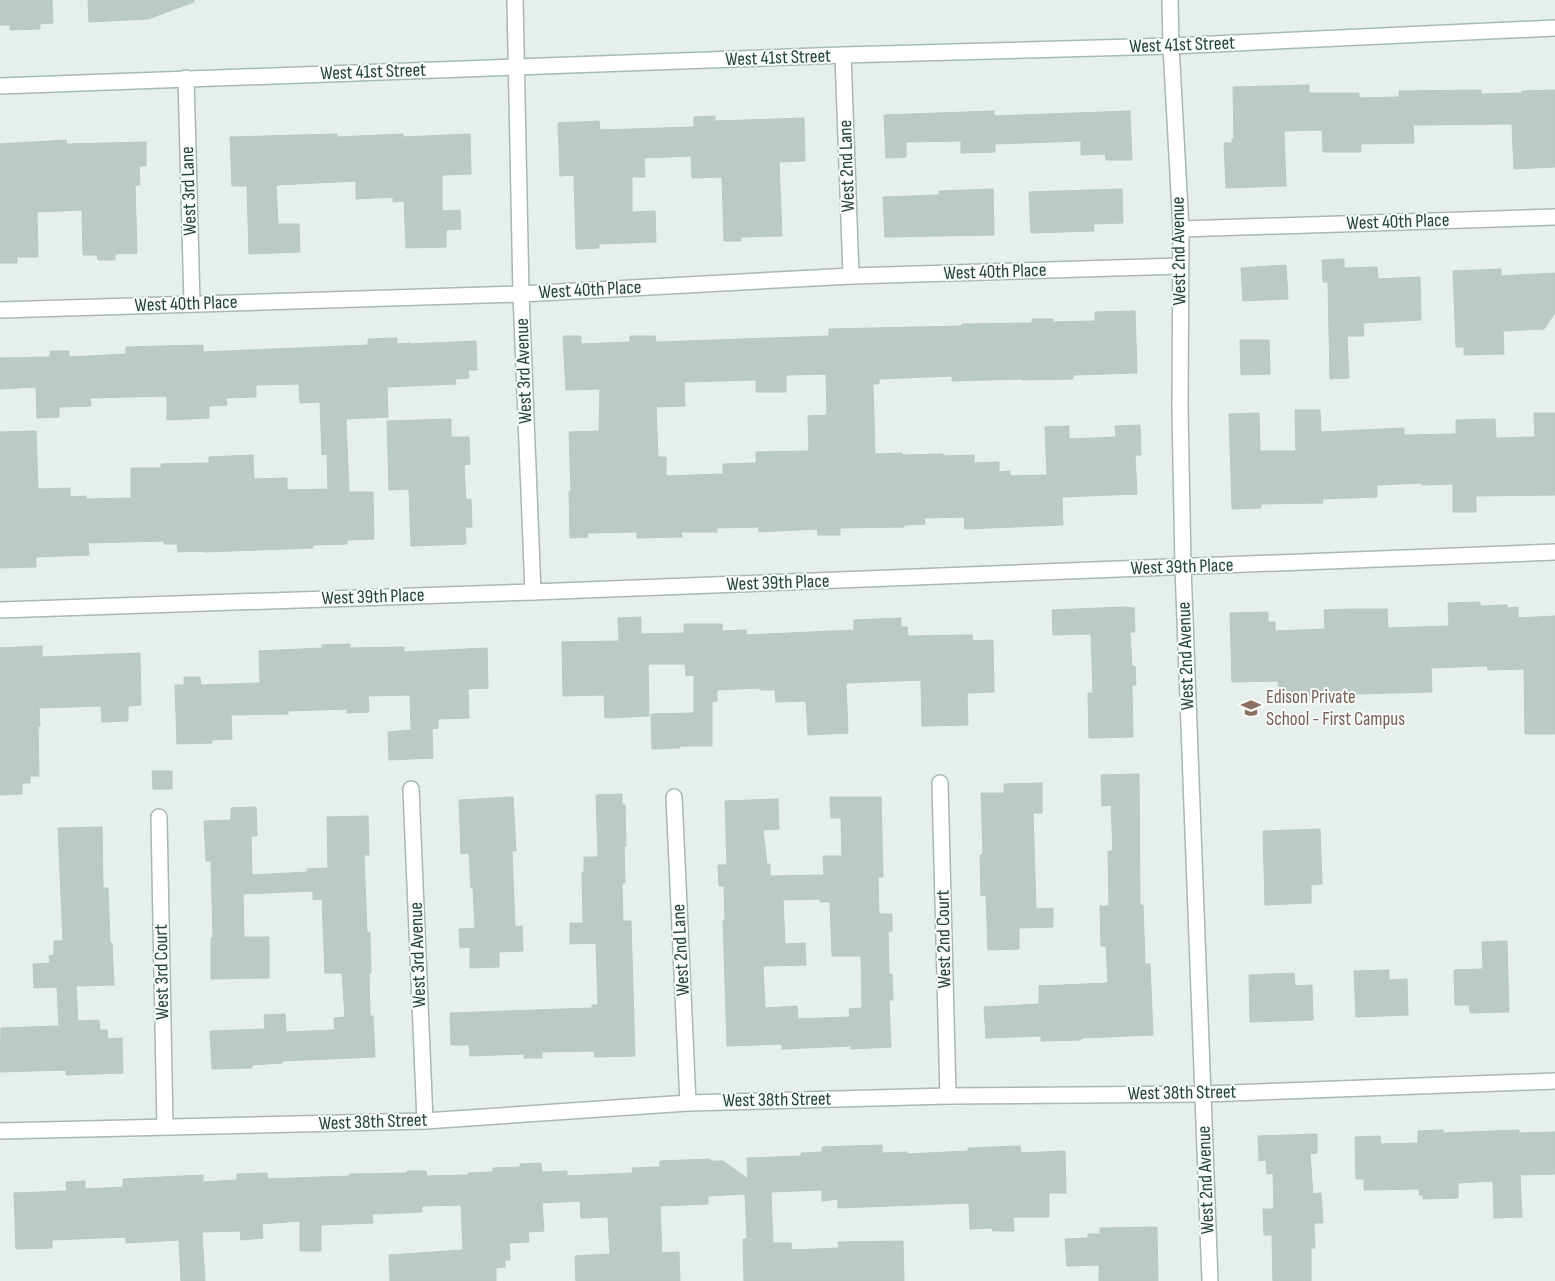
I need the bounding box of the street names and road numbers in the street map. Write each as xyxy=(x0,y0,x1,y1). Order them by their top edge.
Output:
street label: West 41st Street xyxy=(1129,32,1235,58)
street label: West 41st Street xyxy=(725,45,831,71)
street label: West 41st Street xyxy=(320,59,426,85)
street label: West 2nd Lane xyxy=(834,119,860,213)
street label: West 3rd Lane xyxy=(176,146,202,236)
street label: West 2nd Avenue xyxy=(1167,196,1191,306)
street label: West 40th Place xyxy=(1346,209,1450,235)
street label: West 40th Place xyxy=(943,259,1047,285)
street label: West 40th Place xyxy=(538,276,642,304)
street label: West 40th Place xyxy=(134,291,238,317)
street label: West 3rd Avenue xyxy=(511,318,537,424)
street label: West 39th Place xyxy=(1130,554,1234,580)
street label: West 39th Place xyxy=(726,570,830,596)
street label: West 39th Place xyxy=(321,584,425,610)
street label: West 2nd Avenue xyxy=(1173,601,1199,711)
street label: West 2nd Court xyxy=(932,889,956,988)
street label: West 3rd Avenue xyxy=(405,902,431,1008)
street label: West 2nd Lane xyxy=(667,903,695,997)
street label: West 3rd Court xyxy=(150,924,174,1020)
street label: West 38th Street xyxy=(1127,1081,1237,1105)
street label: West 38th Street xyxy=(722,1088,832,1112)
street label: West 38th Street xyxy=(318,1109,428,1135)
street label: West 2nd Avenue xyxy=(1193,1125,1219,1235)

